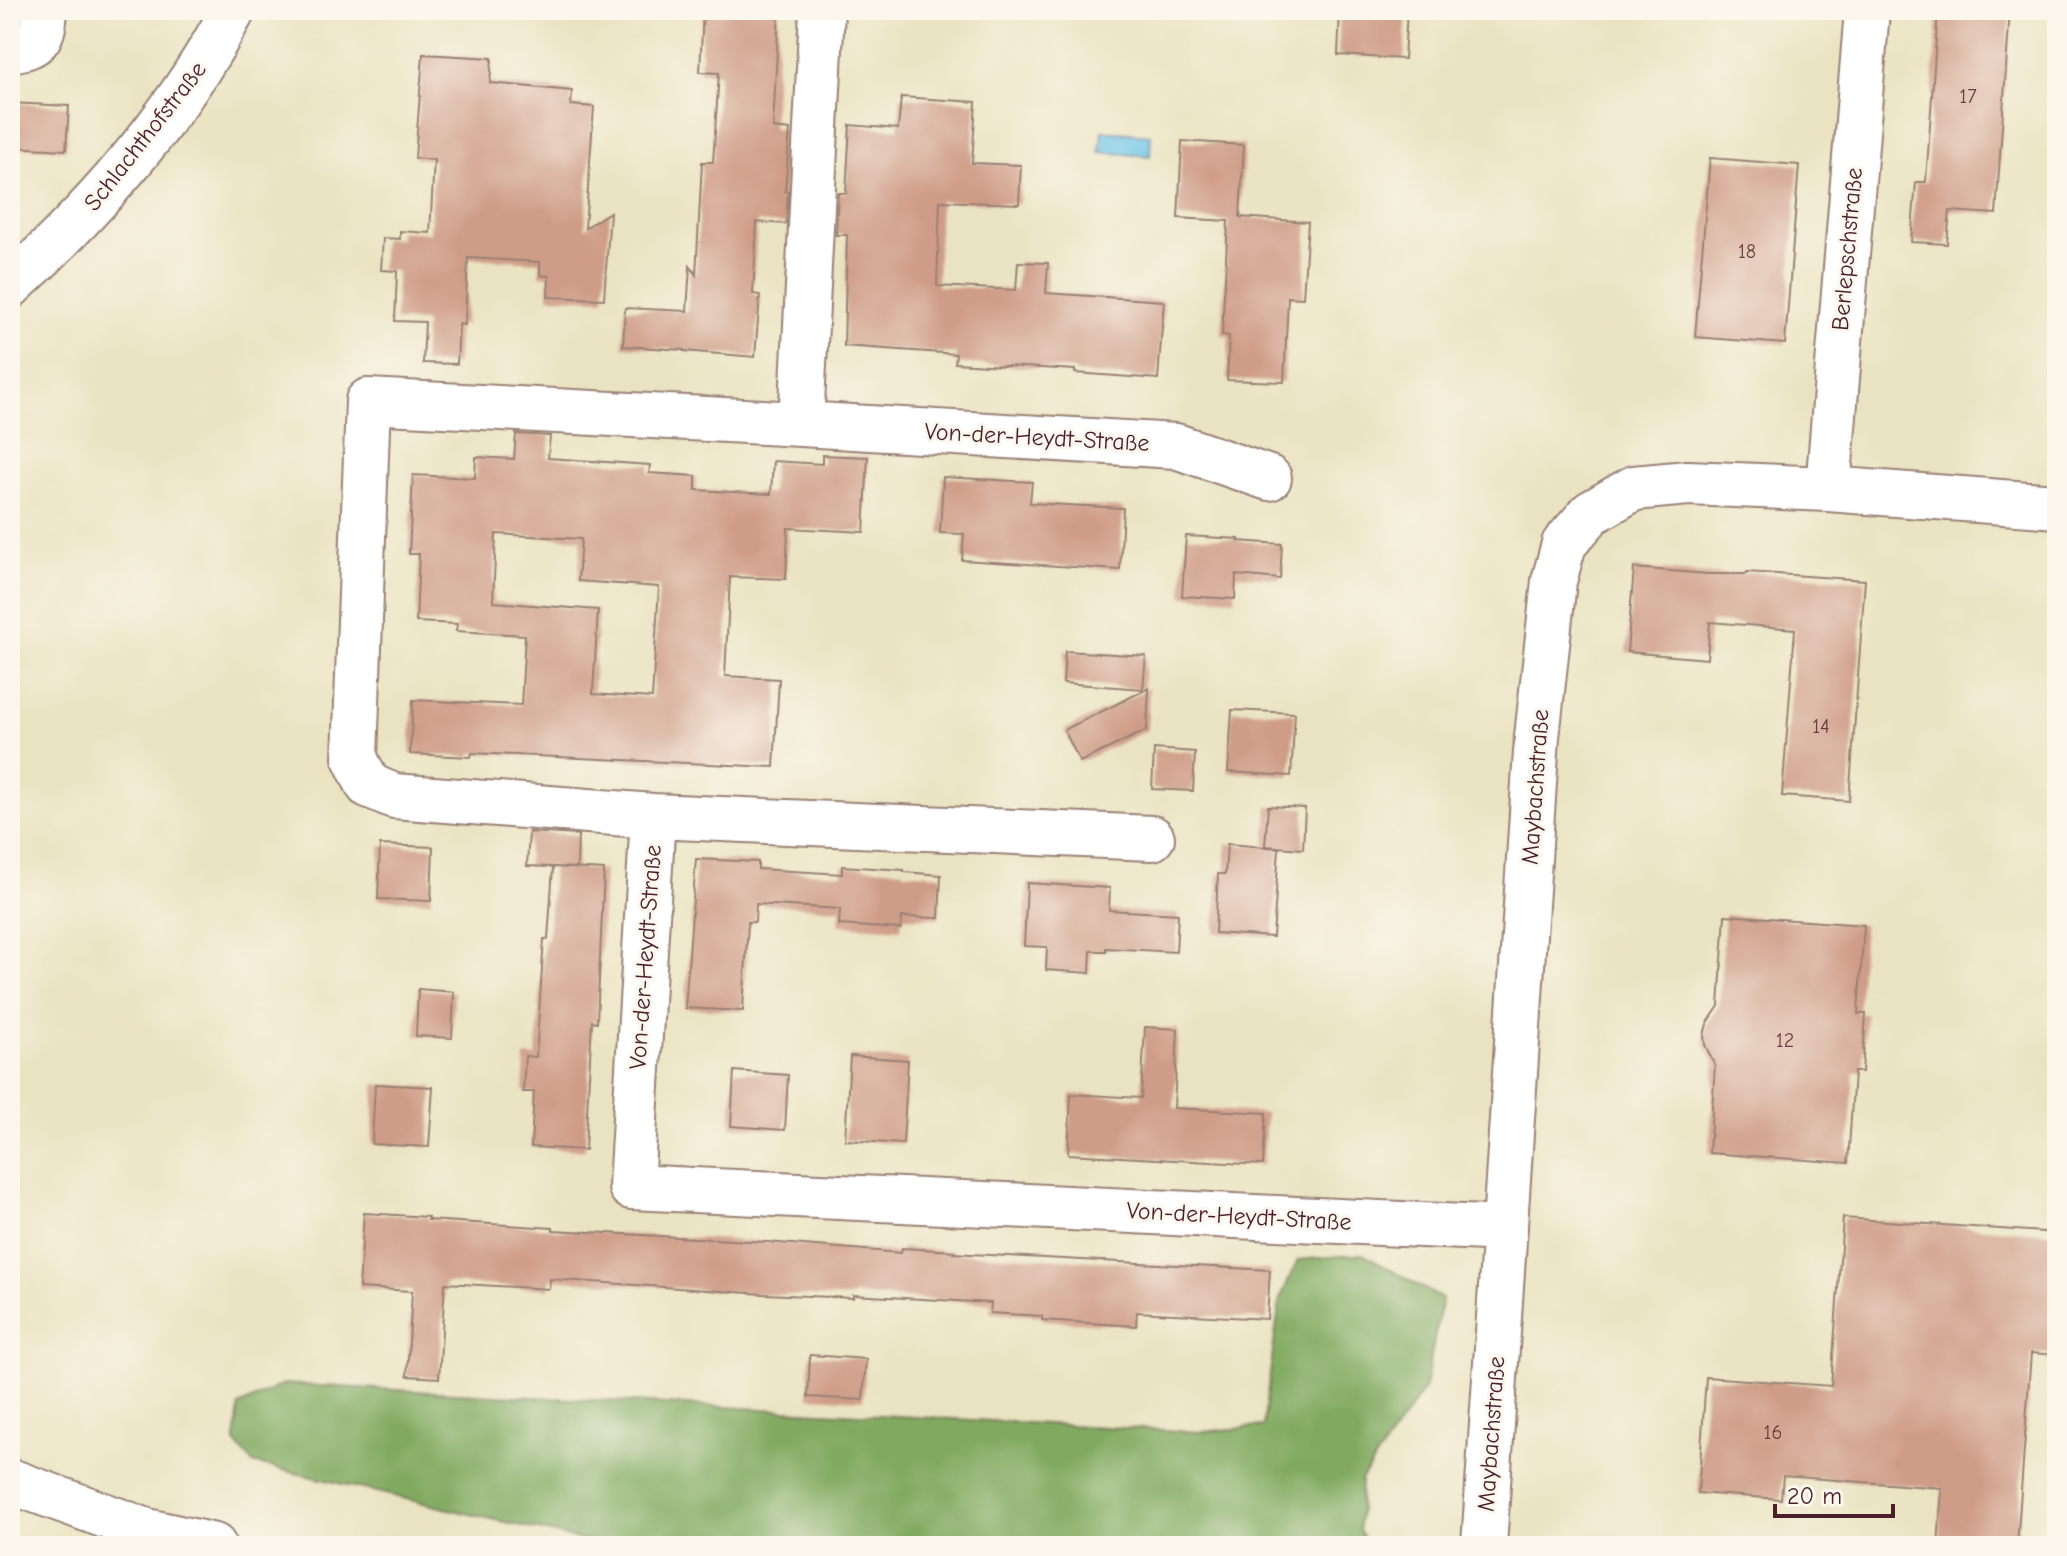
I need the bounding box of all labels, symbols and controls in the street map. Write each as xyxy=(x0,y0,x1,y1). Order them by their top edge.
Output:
street label: Schlachthofstraße xyxy=(78,56,212,216)
house number: 17 xyxy=(1959,85,1977,108)
street label: Berlepschstraße xyxy=(1826,166,1868,332)
house number: 18 xyxy=(1738,240,1756,263)
street label: Von-der-Heydt-Straße xyxy=(924,417,1150,457)
street label: Maybachstraße xyxy=(1516,708,1554,866)
house number: 14 xyxy=(1812,715,1830,738)
street label: Von-der-Heydt-Straße xyxy=(623,844,667,1070)
house number: 12 xyxy=(1776,1029,1794,1052)
street label: Von-der-Heydt-Straße xyxy=(1126,1196,1352,1236)
street label: Maybachstraße xyxy=(1472,1355,1510,1513)
house number: 16 xyxy=(1764,1421,1782,1444)
scale bar xyxy=(1775,1468,1893,1518)
text: 20 m xyxy=(1787,1482,1842,1510)

